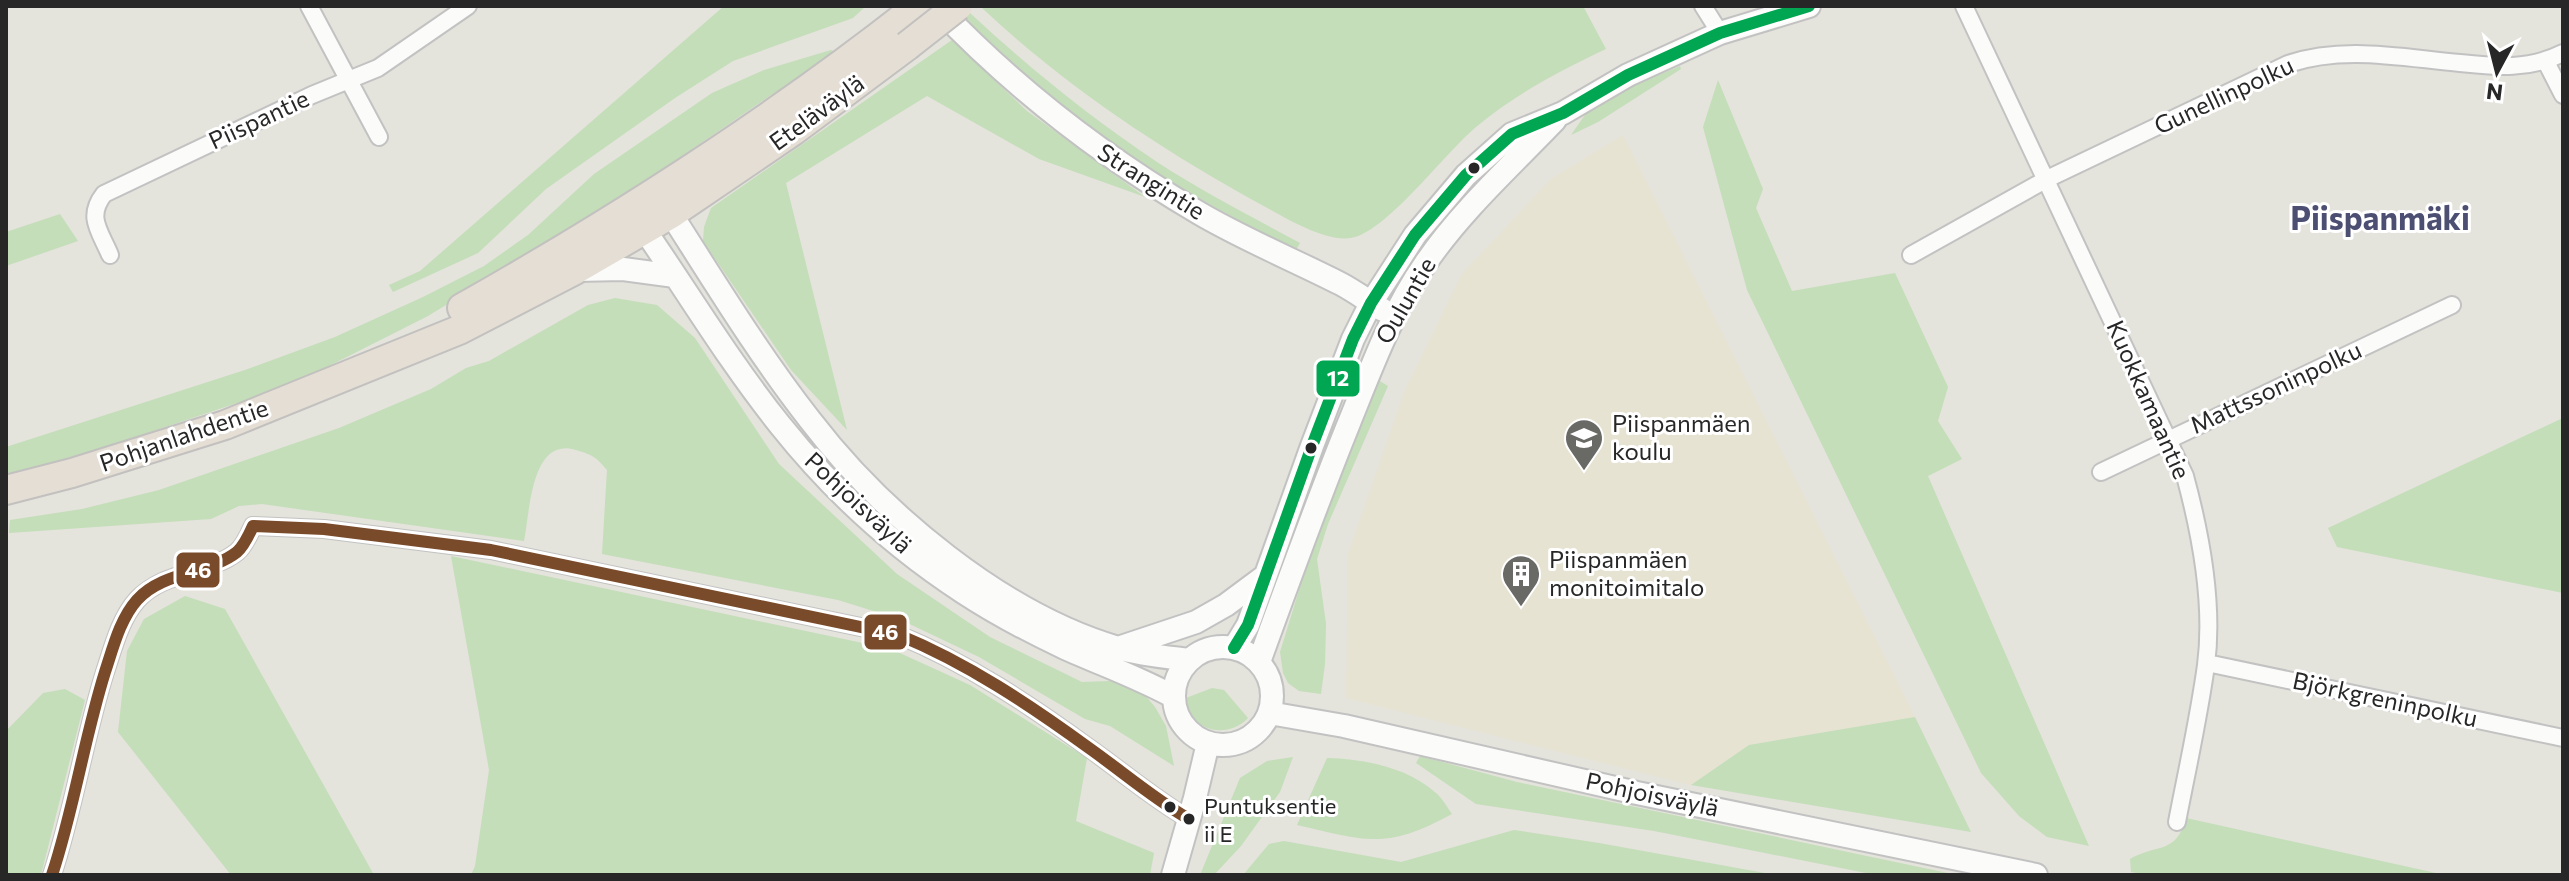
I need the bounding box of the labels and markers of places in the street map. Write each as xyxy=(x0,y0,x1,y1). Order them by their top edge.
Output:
unlabelled marker xyxy=(1466,160,1482,176)
place label: Piispanmäen koulu xyxy=(1612,408,1751,465)
school or university icon: Piispanmäen koulu xyxy=(1563,417,1605,472)
unlabelled marker xyxy=(1303,440,1319,456)
place label: Piispanmäen monitoimitalo xyxy=(1549,544,1704,601)
building icon: Piispanmäen monitoimitalo xyxy=(1500,553,1542,608)
place label: Puntuksentie ii E xyxy=(1204,792,1336,847)
unlabelled marker xyxy=(1162,799,1178,815)
marker: Puntuksentie ii E xyxy=(1181,811,1197,827)

